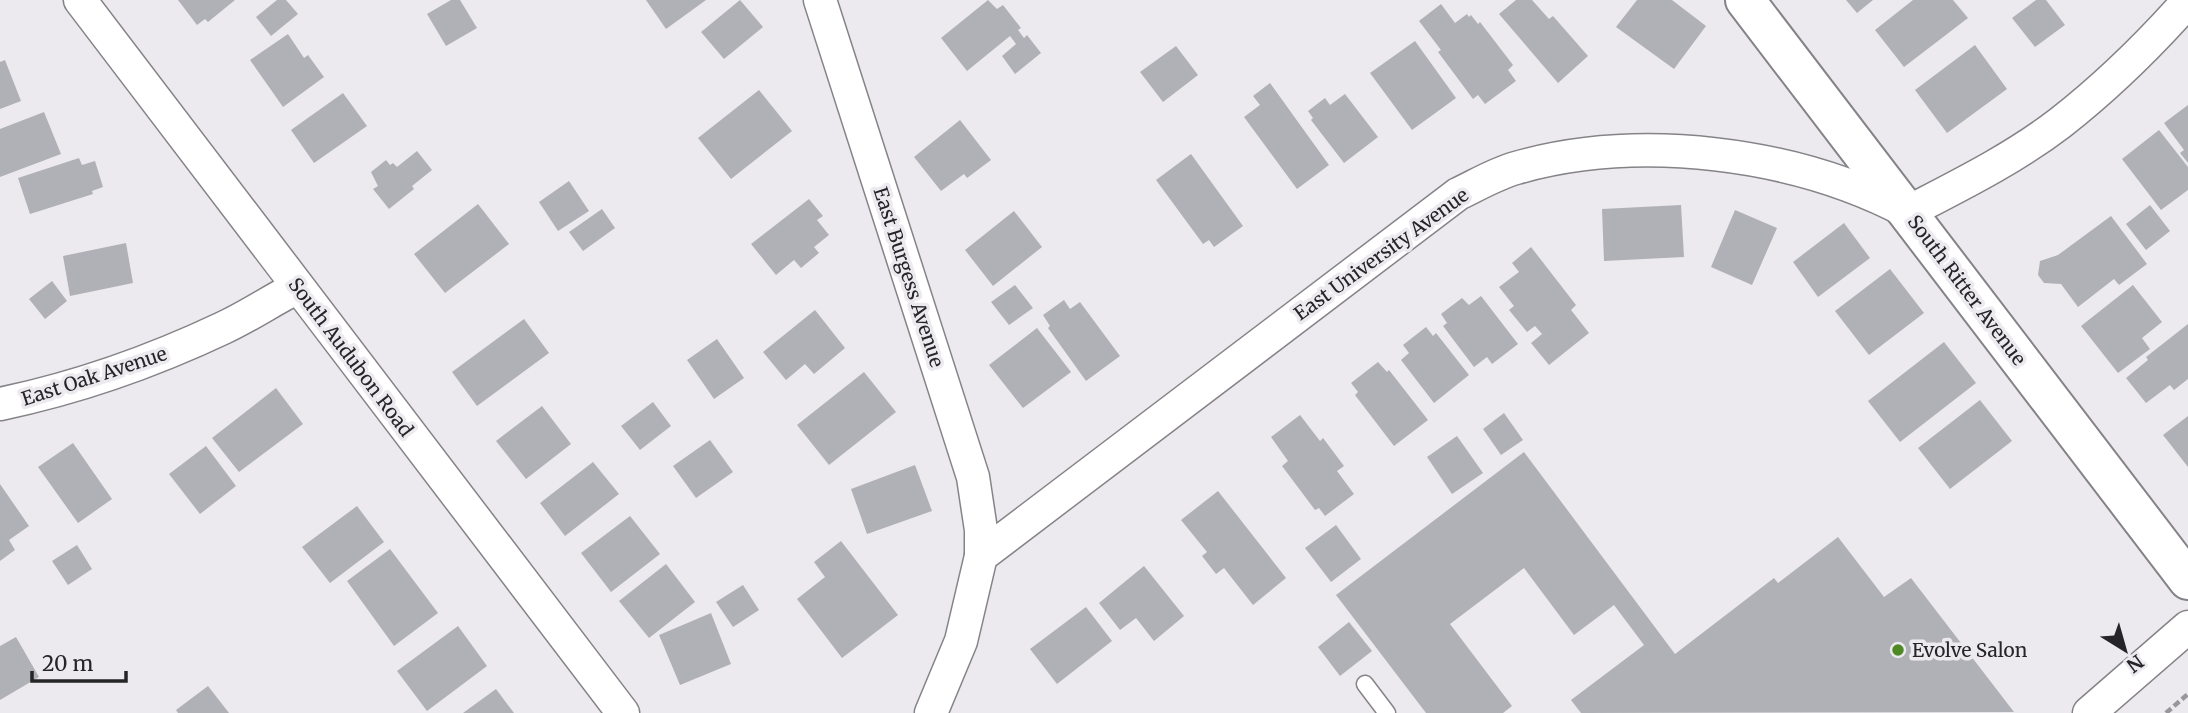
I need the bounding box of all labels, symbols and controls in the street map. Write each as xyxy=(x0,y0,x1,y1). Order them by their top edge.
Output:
street label: East University Avenue xyxy=(1289,183,1473,325)
street label: East Burgess Avenue xyxy=(869,184,949,370)
street label: South Ritter Avenue xyxy=(1903,210,2031,370)
street label: South Audubon Road xyxy=(283,273,419,441)
street label: East Oak Avenue xyxy=(18,341,170,411)
north arrow xyxy=(2090,615,2160,685)
place label: Evolve Salon xyxy=(1912,638,2028,662)
scale bar xyxy=(32,640,126,684)
marker: Evolve Salon xyxy=(1890,642,1906,658)
text: N xyxy=(2122,649,2148,678)
text: 20 m xyxy=(42,650,94,677)

